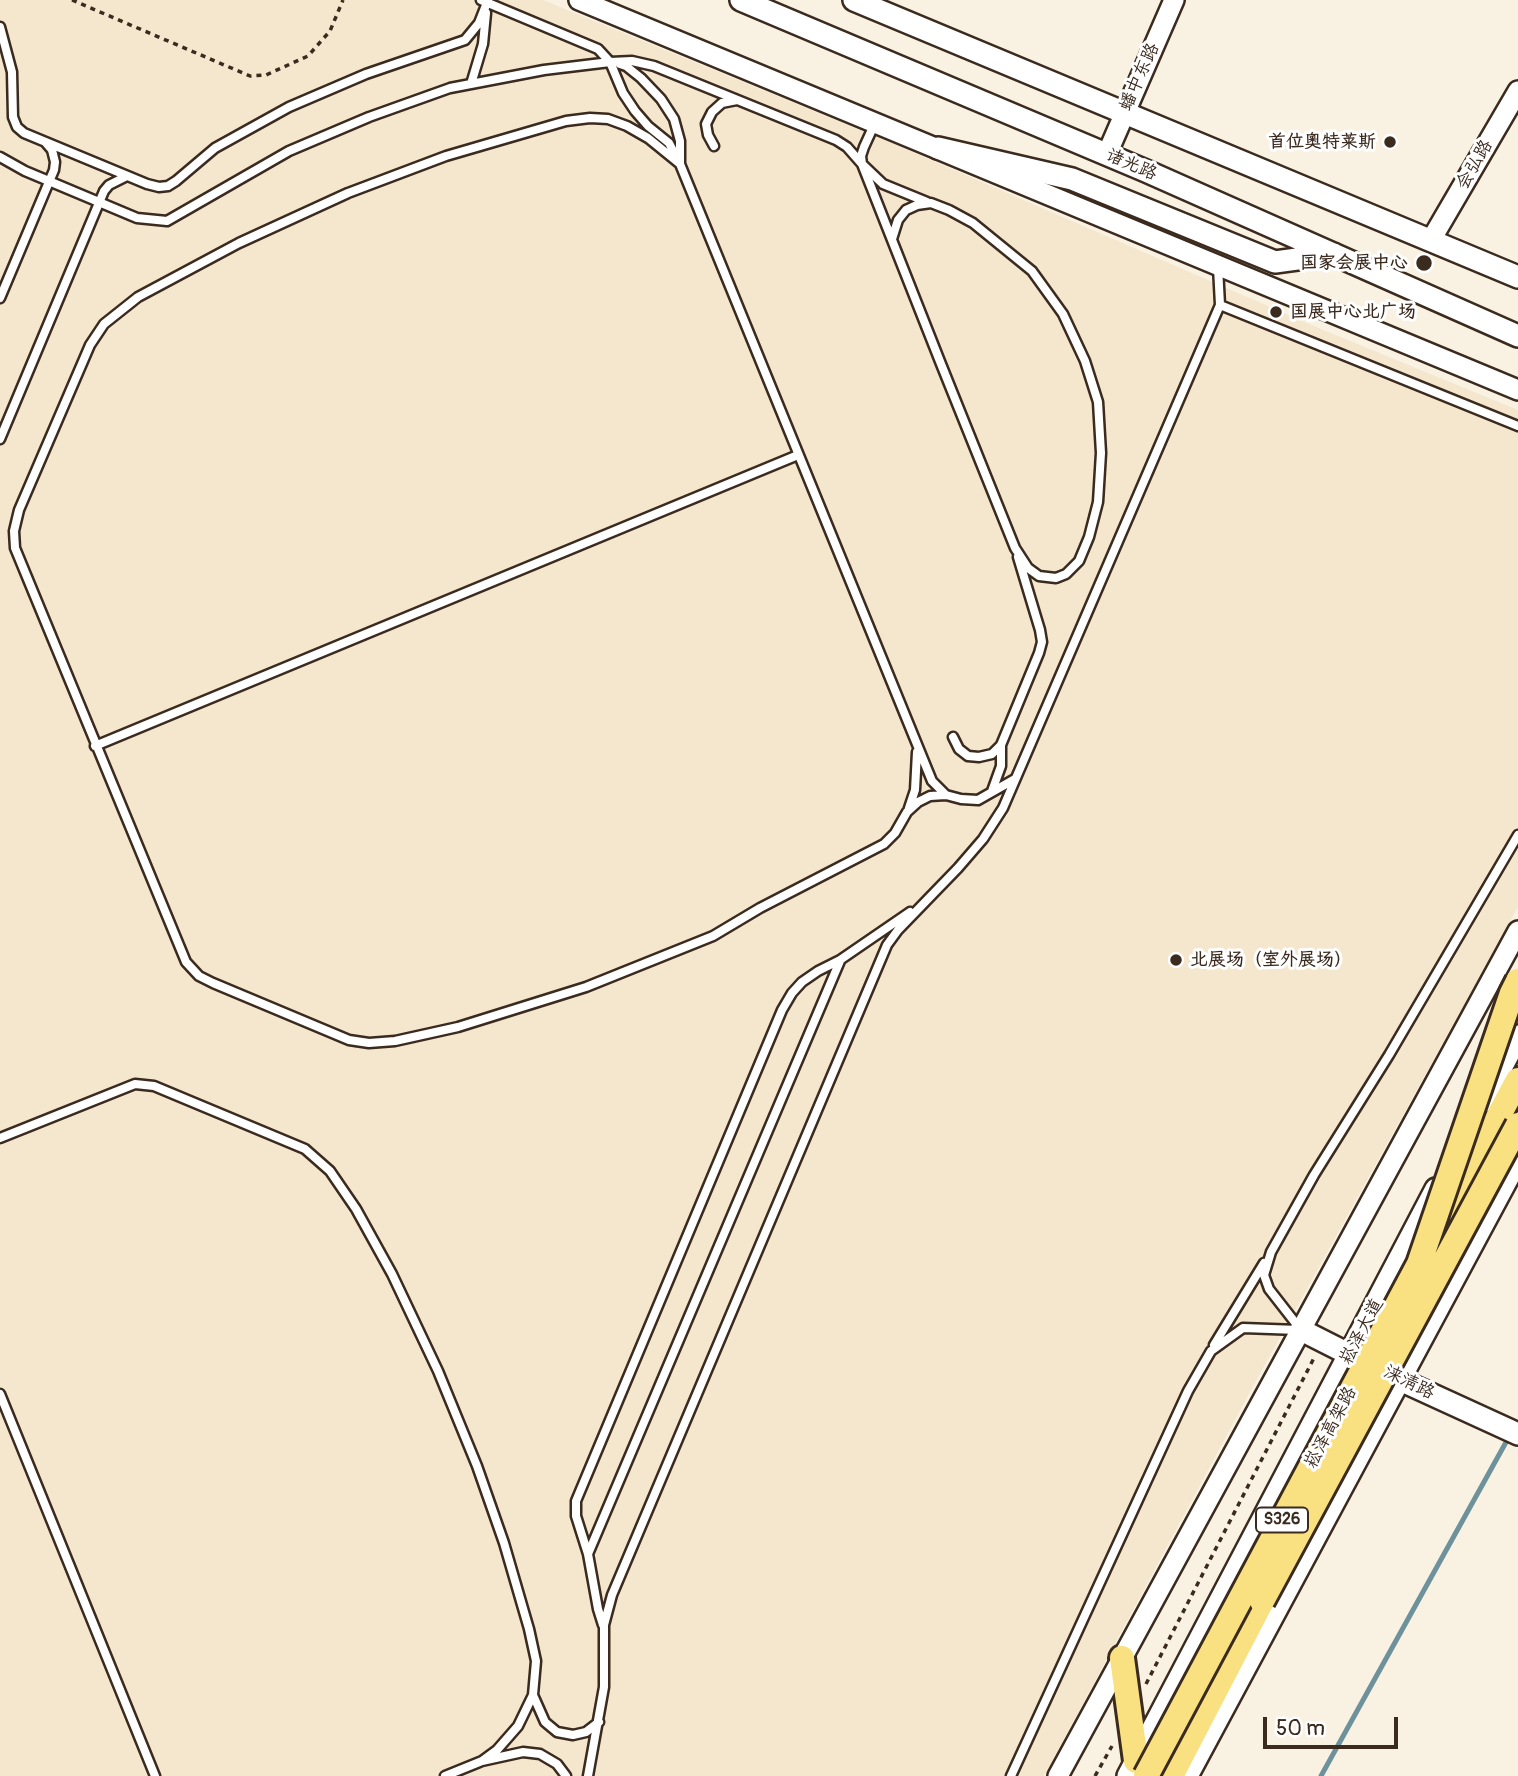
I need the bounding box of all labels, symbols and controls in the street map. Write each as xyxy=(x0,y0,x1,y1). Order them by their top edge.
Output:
street label: 蟠中东路 xyxy=(1115,40,1165,114)
place label: 首位奥特莱斯 xyxy=(1268,131,1376,153)
marker: 首位奥特莱斯 xyxy=(1382,134,1398,150)
street label: 会弘路 xyxy=(1452,136,1498,194)
street label: 诸光路 xyxy=(1102,145,1160,185)
place label: 国家会展中心 xyxy=(1300,252,1408,274)
marker: 国家会展中心 xyxy=(1414,253,1434,273)
place label: 国展中心北广场 xyxy=(1290,301,1416,323)
marker: 国展中心北广场 xyxy=(1268,304,1284,320)
place label: 北展场（室外展场） xyxy=(1190,949,1352,971)
marker: 北展场（室外展场） xyxy=(1168,952,1184,968)
street label: 崧泽大道 xyxy=(1336,1295,1388,1369)
street label: 涞清路 xyxy=(1380,1361,1438,1405)
street label: 崧泽高架路 xyxy=(1300,1383,1362,1473)
road number: S326 xyxy=(1256,1508,1308,1532)
scale bar xyxy=(1266,1702,1401,1746)
text: 50 m xyxy=(1276,1715,1325,1742)

